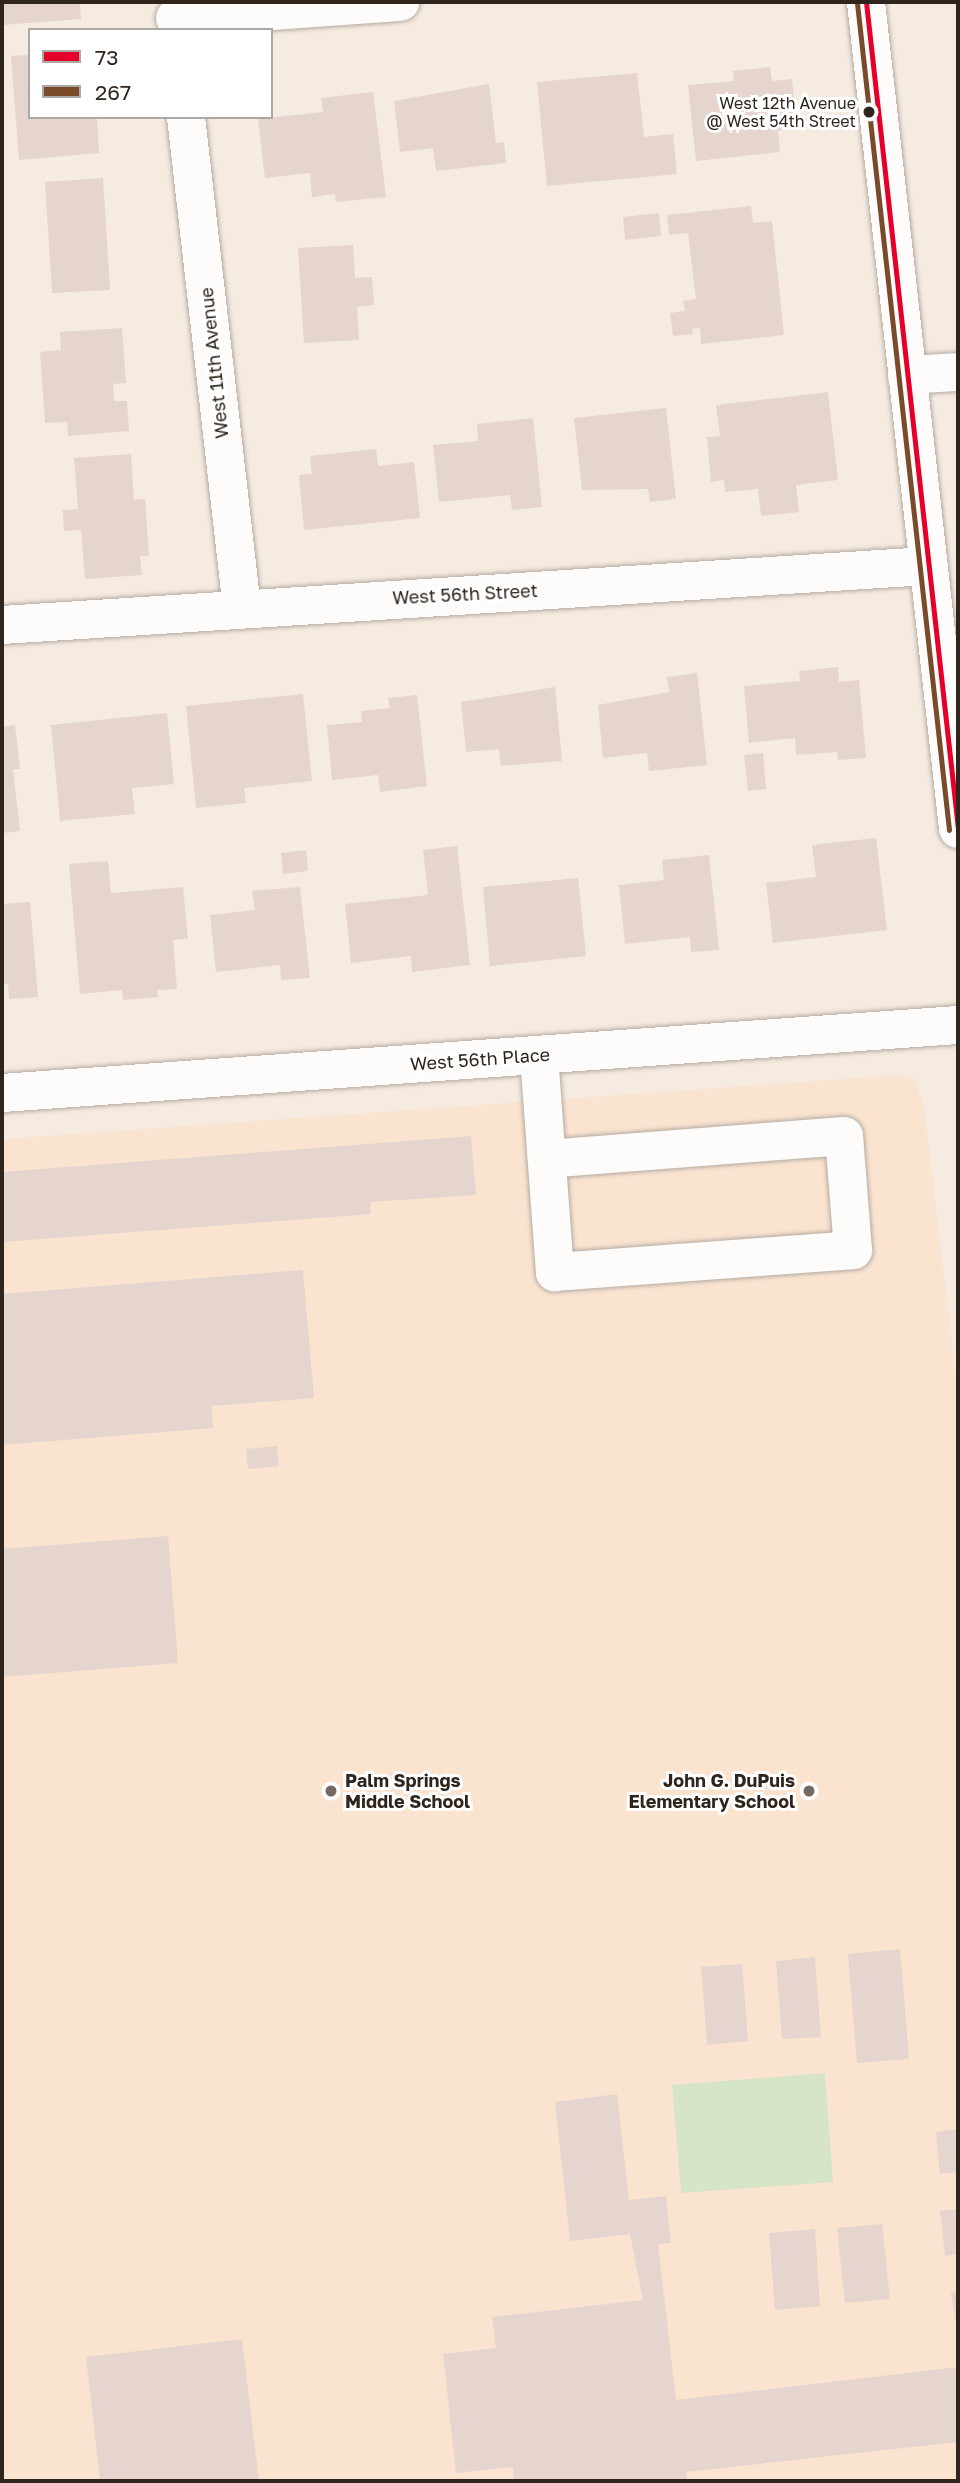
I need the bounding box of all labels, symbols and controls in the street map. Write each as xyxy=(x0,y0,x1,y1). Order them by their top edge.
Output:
legend xyxy=(28,28,273,119)
text: 73 xyxy=(95,44,118,70)
text: 267 xyxy=(95,79,131,105)
place label: West 12th Avenue @ West 54th Street xyxy=(706,93,856,131)
marker: West 12th Avenue @ West 54th Street xyxy=(862,105,876,119)
street label: West 11th Avenue xyxy=(195,286,233,440)
street label: West 56th Street xyxy=(392,579,538,609)
street label: West 56th Place xyxy=(409,1043,551,1075)
place label: Palm Springs Middle School xyxy=(345,1770,470,1812)
place label: John G. DuPuis Elementary School xyxy=(629,1770,795,1812)
marker: Palm Springs Middle School xyxy=(323,1783,339,1799)
marker: John G. DuPuis Elementary School xyxy=(801,1783,817,1799)

